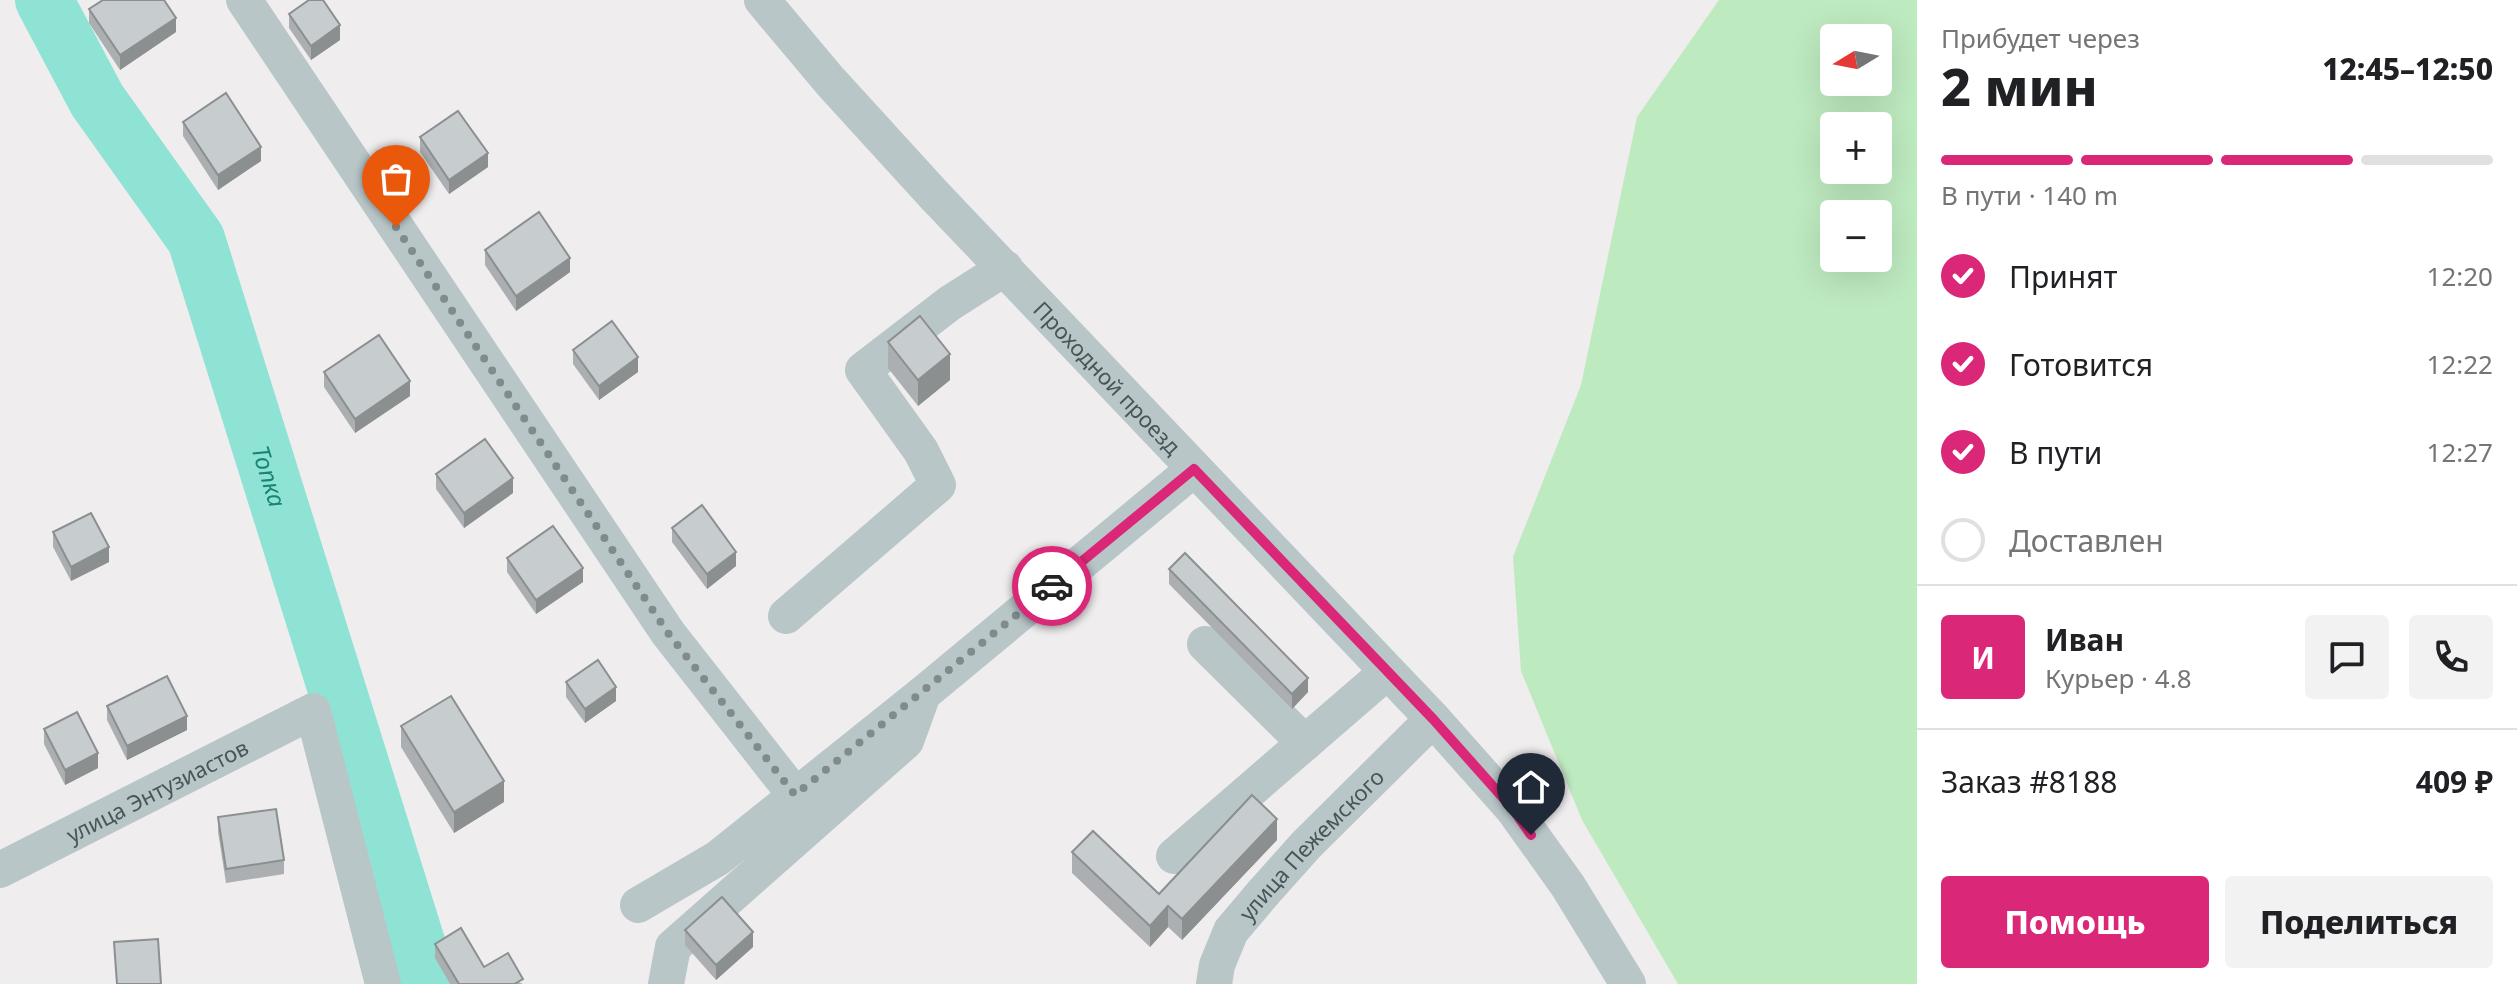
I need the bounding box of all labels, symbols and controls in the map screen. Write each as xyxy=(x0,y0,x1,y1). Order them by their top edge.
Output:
text: Прибудет через xyxy=(1941,20,2140,56)
north arrow xyxy=(1820,24,1892,96)
map controls xyxy=(1820,24,1892,272)
text: 12:45–12:50 xyxy=(2322,48,2493,89)
text: 2 мин xyxy=(1941,50,2098,121)
button: + xyxy=(1820,112,1892,184)
pin xyxy=(362,145,430,227)
icon: bag xyxy=(374,157,418,201)
text: В пути · 140 m xyxy=(1941,177,2118,213)
button: − xyxy=(1820,200,1892,272)
icon: check xyxy=(1941,254,1985,298)
text: Принят xyxy=(2009,256,2118,297)
text: 12:20 xyxy=(2427,258,2493,294)
street label: Проходной проезд xyxy=(1027,294,1188,461)
icon: check xyxy=(1941,342,1985,386)
text: Готовится xyxy=(2009,344,2153,385)
text: 12:22 xyxy=(2427,346,2493,382)
icon: check xyxy=(1941,430,1985,474)
text: В пути xyxy=(2009,432,2102,473)
text: 12:27 xyxy=(2427,434,2493,470)
water label: Топка xyxy=(245,441,295,511)
text: Доставлен xyxy=(2009,520,2164,561)
courier xyxy=(1012,546,1092,626)
icon: car xyxy=(1030,564,1074,608)
button: chat xyxy=(2305,615,2389,699)
button: phone xyxy=(2409,615,2493,699)
text: Иван xyxy=(2045,619,2124,660)
text: И xyxy=(1971,637,1995,678)
text: Курьер · 4.8 xyxy=(2045,660,2192,696)
street label: улица Энтузиастов xyxy=(61,732,253,849)
pin xyxy=(1497,753,1565,835)
text: Заказ #8188 xyxy=(1941,761,2117,802)
text: 409 ₽ xyxy=(2416,761,2493,802)
street label: улица Пежемского xyxy=(1232,762,1390,927)
icon: home xyxy=(1509,765,1553,809)
button: Помощь xyxy=(1941,876,2209,968)
button: Поделиться xyxy=(2225,876,2493,968)

